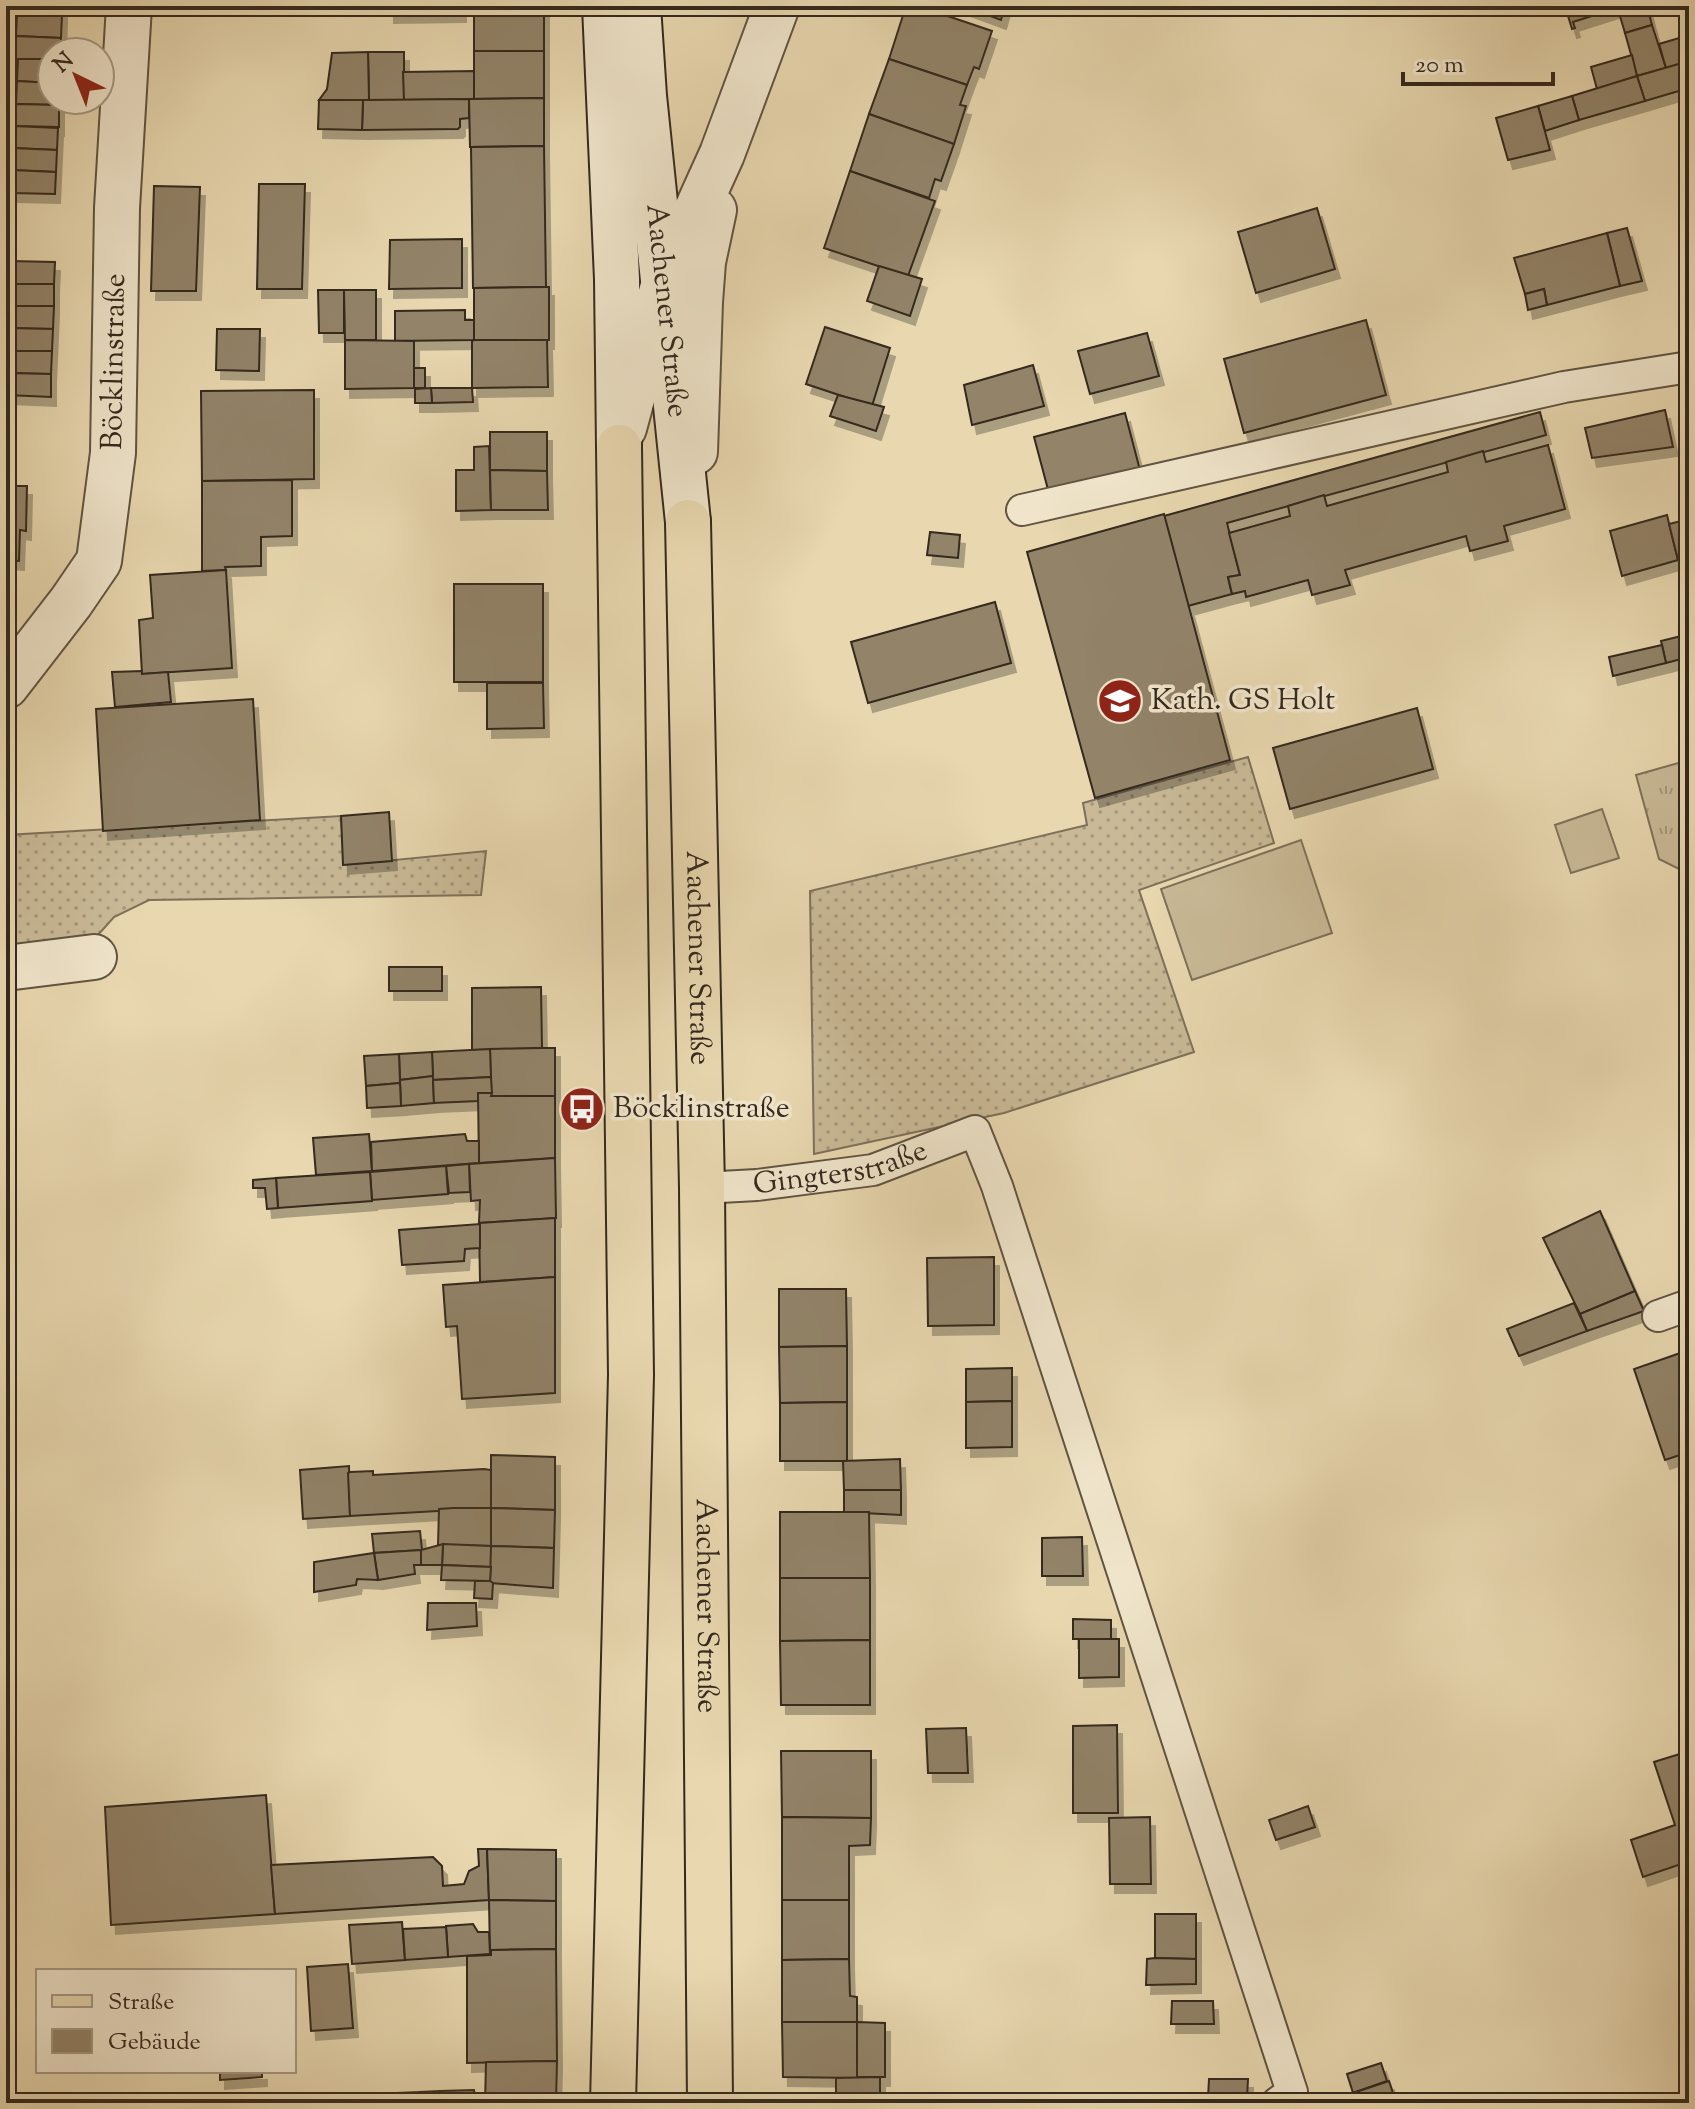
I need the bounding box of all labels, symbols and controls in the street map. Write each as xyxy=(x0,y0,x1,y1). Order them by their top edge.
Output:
north arrow xyxy=(36,36,116,116)
scale bar xyxy=(1403,36,1553,86)
text: N xyxy=(47,46,82,81)
text: 20 m xyxy=(1415,49,1464,83)
street label: Aachener Straße xyxy=(634,202,699,420)
street label: Böcklinstraße xyxy=(92,273,137,450)
school or university icon: Kath. GS Holt xyxy=(1096,677,1144,725)
place label: Kath. GS Holt xyxy=(1151,680,1335,723)
street label: Aachener Straße xyxy=(673,850,721,1066)
bus stop icon: Böcklinstraße xyxy=(558,1085,606,1133)
place label: Böcklinstraße xyxy=(613,1088,790,1131)
street label: Gingterstraße xyxy=(750,1130,934,1207)
street label: Aachener Straße xyxy=(683,1498,728,1713)
legend xyxy=(36,1969,296,2073)
text: Straße xyxy=(108,1986,174,2020)
text: Gebäude xyxy=(108,2026,201,2060)

